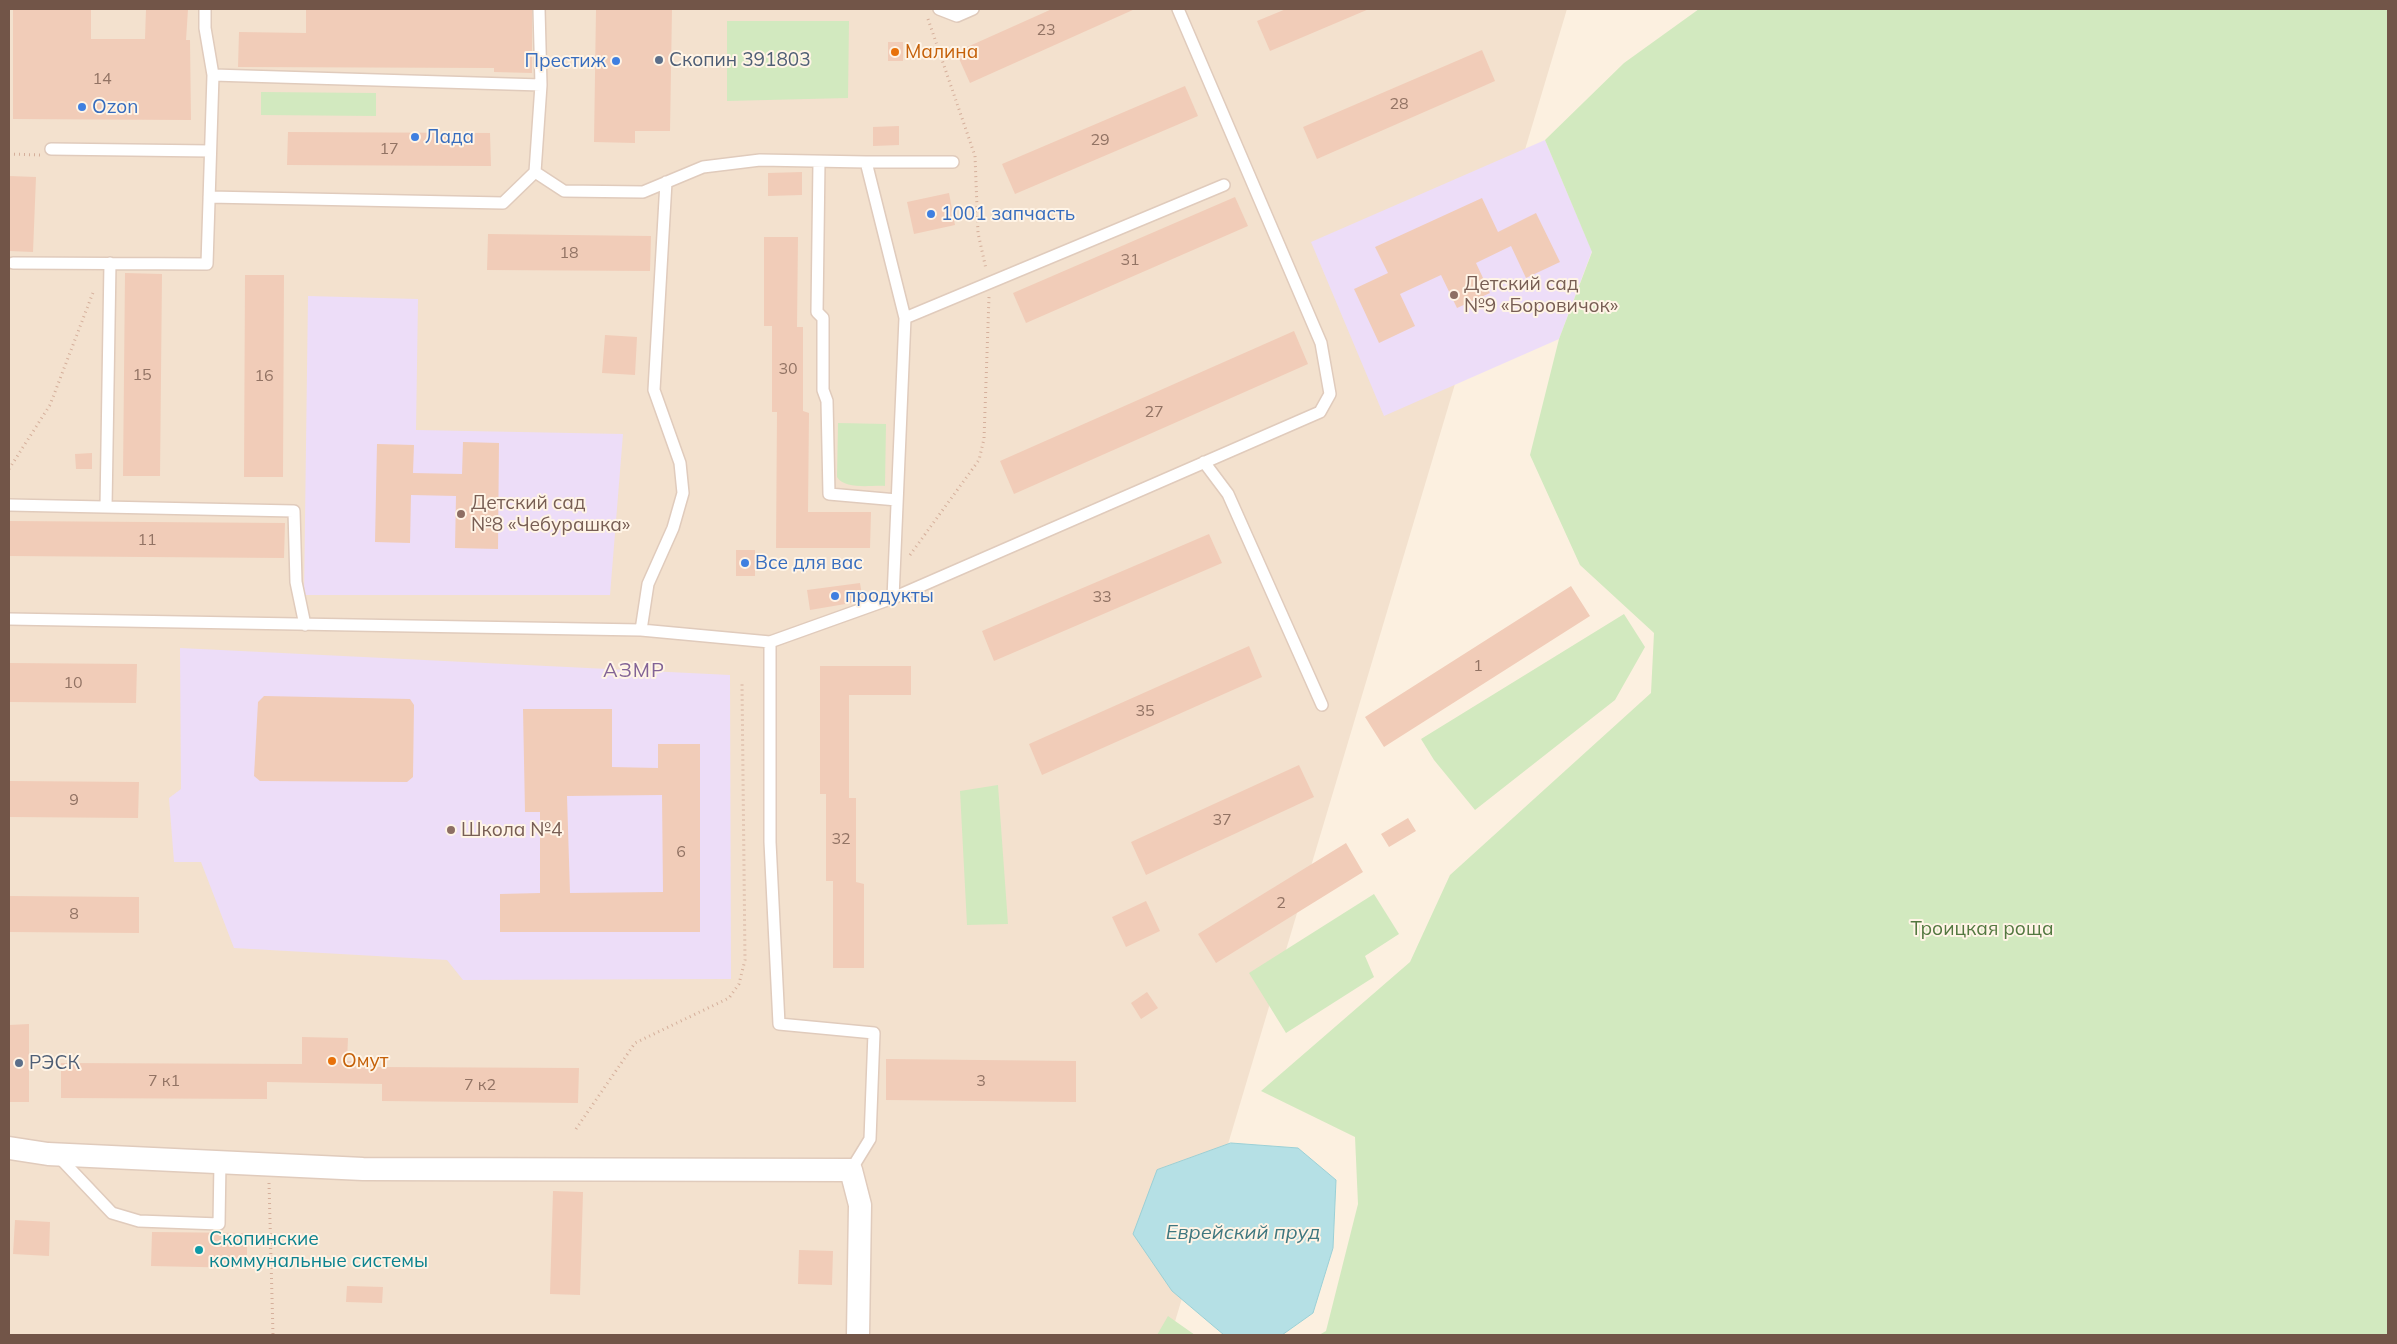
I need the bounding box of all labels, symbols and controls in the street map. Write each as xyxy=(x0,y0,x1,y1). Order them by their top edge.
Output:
house number: 23 xyxy=(1036,20,1056,40)
place label: Малина xyxy=(905,41,978,63)
marker: Малина xyxy=(889,46,901,58)
place label: Скопин 391803 xyxy=(669,49,811,71)
place label: Престиж xyxy=(524,50,606,72)
marker: Скопин 391803 xyxy=(653,54,665,66)
marker: Престиж xyxy=(610,55,622,67)
house number: 14 xyxy=(92,69,112,89)
house number: 28 xyxy=(1389,94,1409,114)
place label: Ozon xyxy=(92,96,138,118)
marker: Ozon xyxy=(76,101,88,113)
place label: Лада xyxy=(425,126,474,148)
house number: 29 xyxy=(1090,130,1110,150)
marker: Лада xyxy=(409,131,421,143)
house number: 17 xyxy=(379,139,399,159)
place label: 1001 запчасть xyxy=(941,203,1075,225)
marker: 1001 запчасть xyxy=(925,208,937,220)
house number: 18 xyxy=(559,243,579,263)
house number: 31 xyxy=(1120,250,1140,270)
place label: Детский сад №9 «Боровичок» xyxy=(1464,273,1618,317)
marker: Детский сад №9 «Боровичок» xyxy=(1448,289,1460,301)
house number: 30 xyxy=(778,359,798,379)
house number: 15 xyxy=(132,365,152,385)
house number: 16 xyxy=(254,366,274,386)
house number: 27 xyxy=(1144,402,1164,422)
place label: Детский сад №8 «Чебурашка» xyxy=(471,492,630,536)
marker: Детский сад №8 «Чебурашка» xyxy=(455,508,467,520)
house number: 11 xyxy=(137,530,157,550)
place label: Все для вас xyxy=(755,552,863,574)
marker: Все для вас xyxy=(739,557,751,569)
place label: продукты xyxy=(845,585,934,607)
house number: 33 xyxy=(1092,587,1112,607)
marker: продукты xyxy=(829,590,841,602)
house number: 1 xyxy=(1473,656,1483,676)
district label: АЗМР xyxy=(603,659,665,683)
house number: 10 xyxy=(63,673,83,693)
house number: 35 xyxy=(1135,701,1155,721)
house number: 9 xyxy=(69,790,79,810)
house number: 37 xyxy=(1212,810,1232,830)
place label: Школа №4 xyxy=(461,819,562,841)
marker: Школа №4 xyxy=(445,824,457,836)
house number: 32 xyxy=(831,829,851,849)
house number: 6 xyxy=(676,842,686,862)
house number: 2 xyxy=(1276,893,1286,913)
house number: 8 xyxy=(69,904,79,924)
park label: Троицкая роща xyxy=(1910,918,2054,940)
place label: Омут xyxy=(342,1050,388,1072)
place label: РЭСК xyxy=(29,1052,80,1074)
marker: Омут xyxy=(326,1055,338,1067)
marker: РЭСК xyxy=(13,1057,25,1069)
house number: 7 к1 xyxy=(148,1071,180,1091)
house number: 3 xyxy=(976,1071,986,1091)
house number: 7 к2 xyxy=(464,1075,496,1095)
water label: Еврейский пруд xyxy=(1166,1221,1320,1245)
place label: Скопинские коммунальные системы xyxy=(209,1228,428,1272)
marker: Скопинские коммунальные системы xyxy=(193,1244,205,1256)

